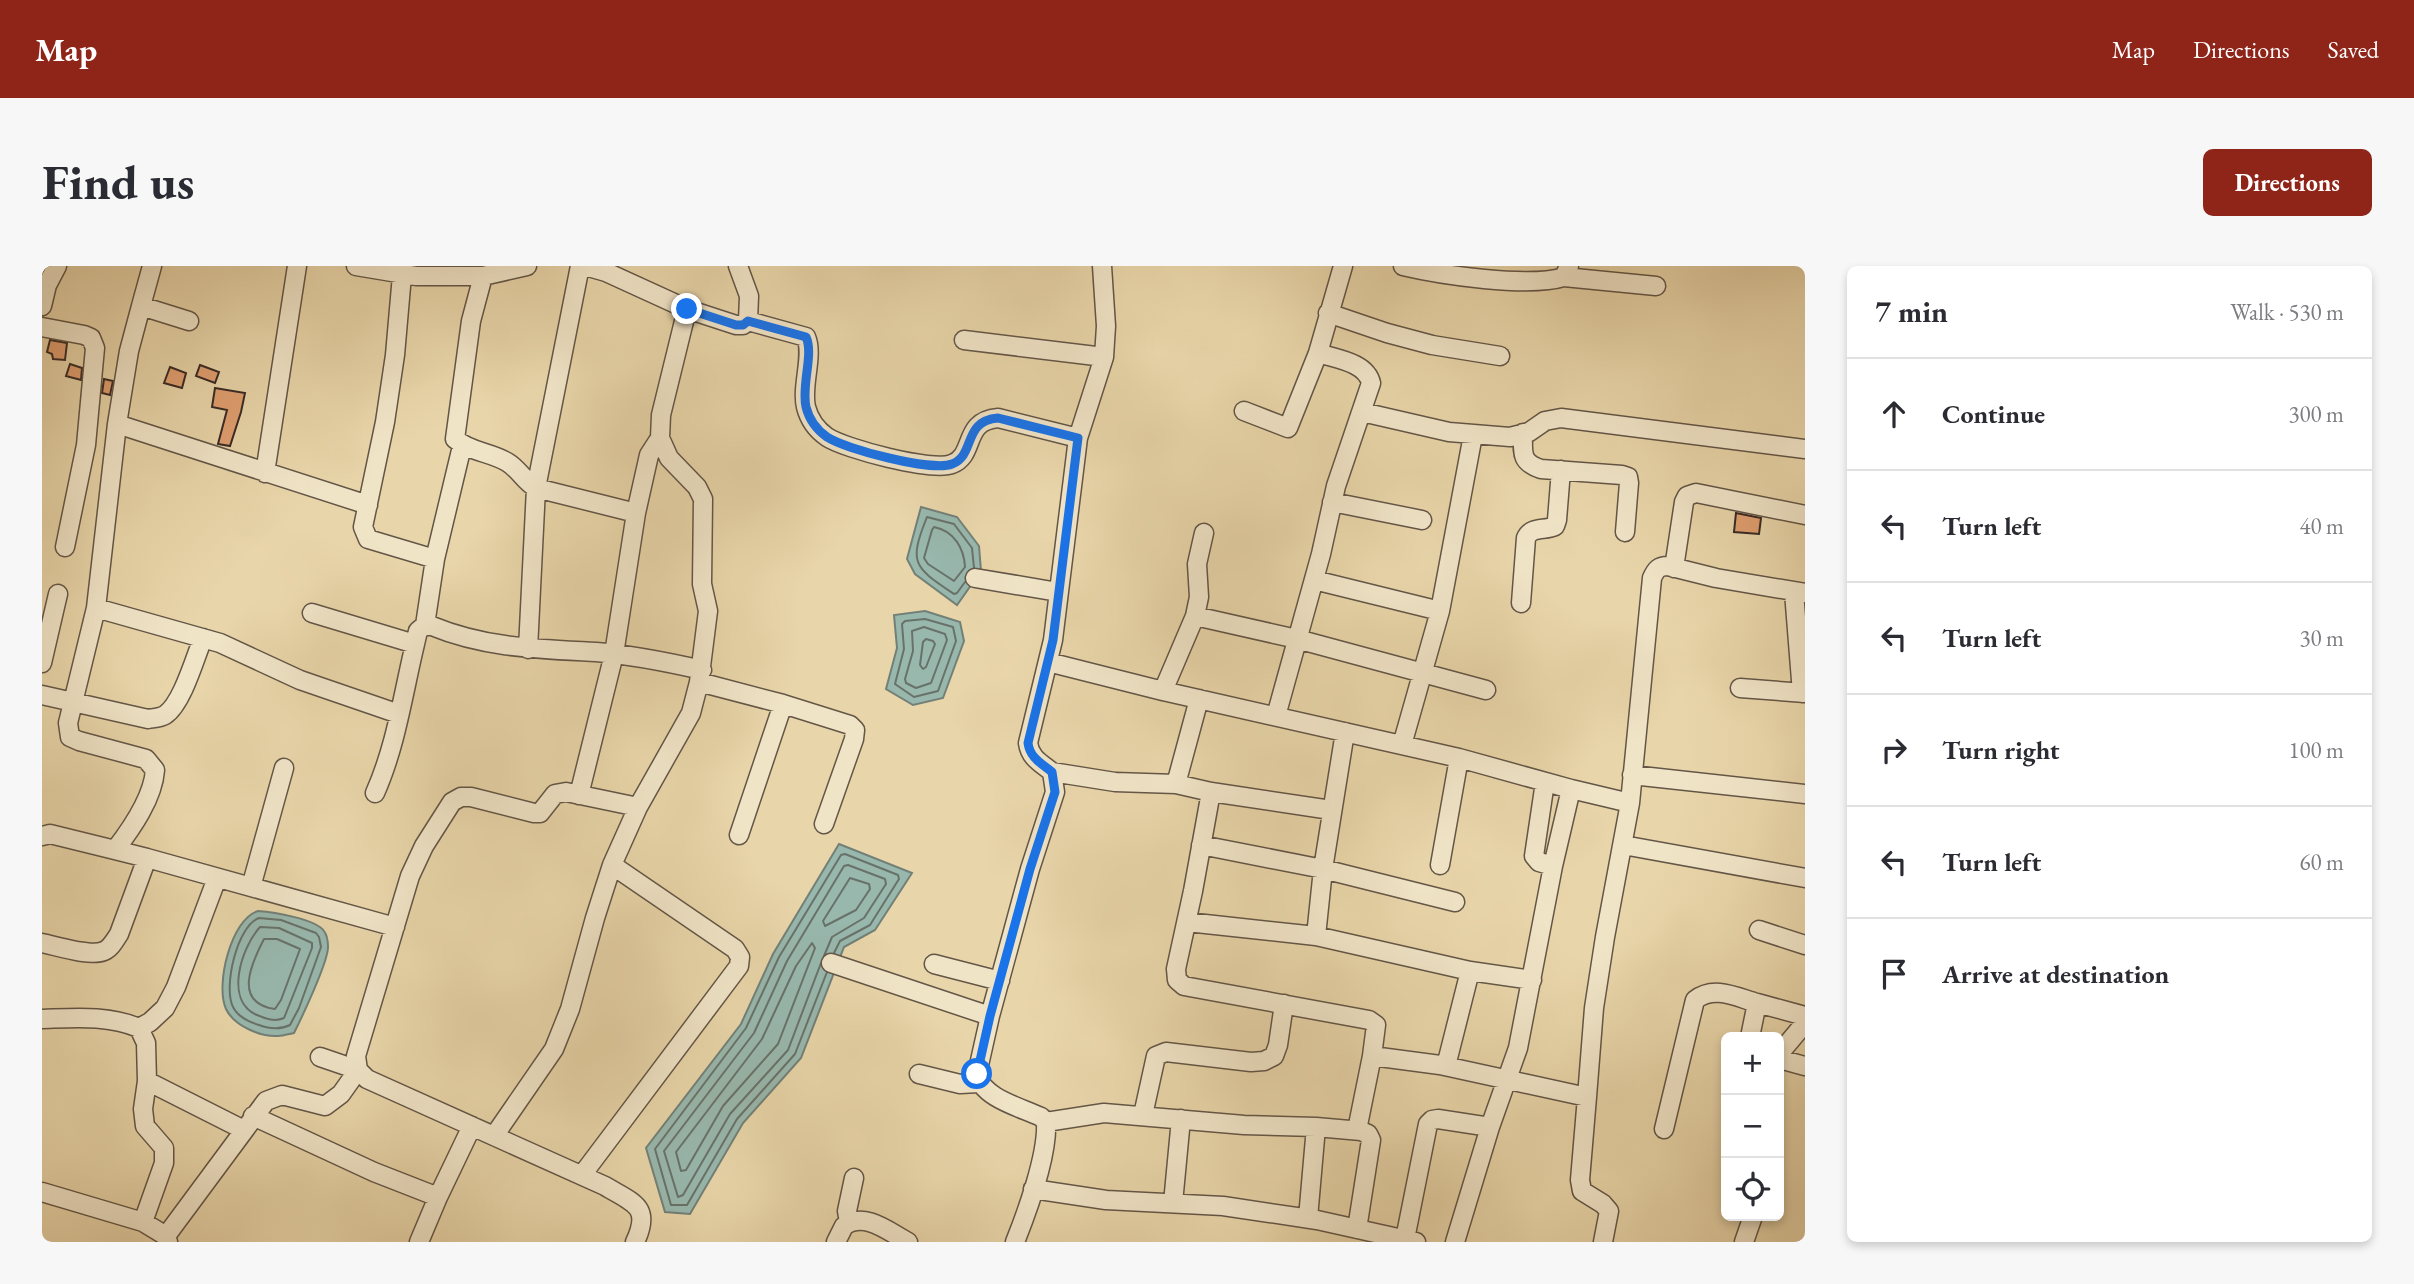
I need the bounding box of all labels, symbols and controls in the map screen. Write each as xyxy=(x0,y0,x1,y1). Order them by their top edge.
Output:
text: Map xyxy=(35,28,97,71)
text: Map xyxy=(2112,34,2155,65)
text: Directions xyxy=(2193,34,2290,65)
text: Saved xyxy=(2328,34,2379,65)
button: Directions xyxy=(2203,149,2372,216)
text: Find us xyxy=(42,150,194,214)
text: 7 min xyxy=(1875,292,1948,331)
route end xyxy=(671,293,702,324)
text: Walk · 530 m xyxy=(2230,297,2344,327)
icon: ahead xyxy=(1875,395,1913,433)
text: Continue xyxy=(1942,397,2045,431)
text: 300 m xyxy=(2288,399,2344,429)
icon: left xyxy=(1875,507,1913,545)
text: Turn left xyxy=(1942,509,2041,543)
text: 40 m xyxy=(2299,511,2344,541)
icon: left xyxy=(1875,619,1913,657)
text: Turn left xyxy=(1942,621,2041,655)
text: 30 m xyxy=(2299,623,2344,653)
icon: right xyxy=(1875,731,1913,769)
text: Turn right xyxy=(1942,733,2060,767)
text: 100 m xyxy=(2288,735,2344,765)
icon: left xyxy=(1875,843,1913,881)
text: Turn left xyxy=(1942,845,2041,879)
text: 60 m xyxy=(2299,847,2344,877)
icon: arrive xyxy=(1875,955,1913,993)
text: Arrive at destination xyxy=(1942,957,2169,991)
map controls xyxy=(1721,1032,1784,1221)
button: + xyxy=(1721,1032,1784,1095)
route start xyxy=(961,1058,992,1089)
button: − xyxy=(1721,1095,1784,1158)
button: locate xyxy=(1721,1158,1784,1221)

